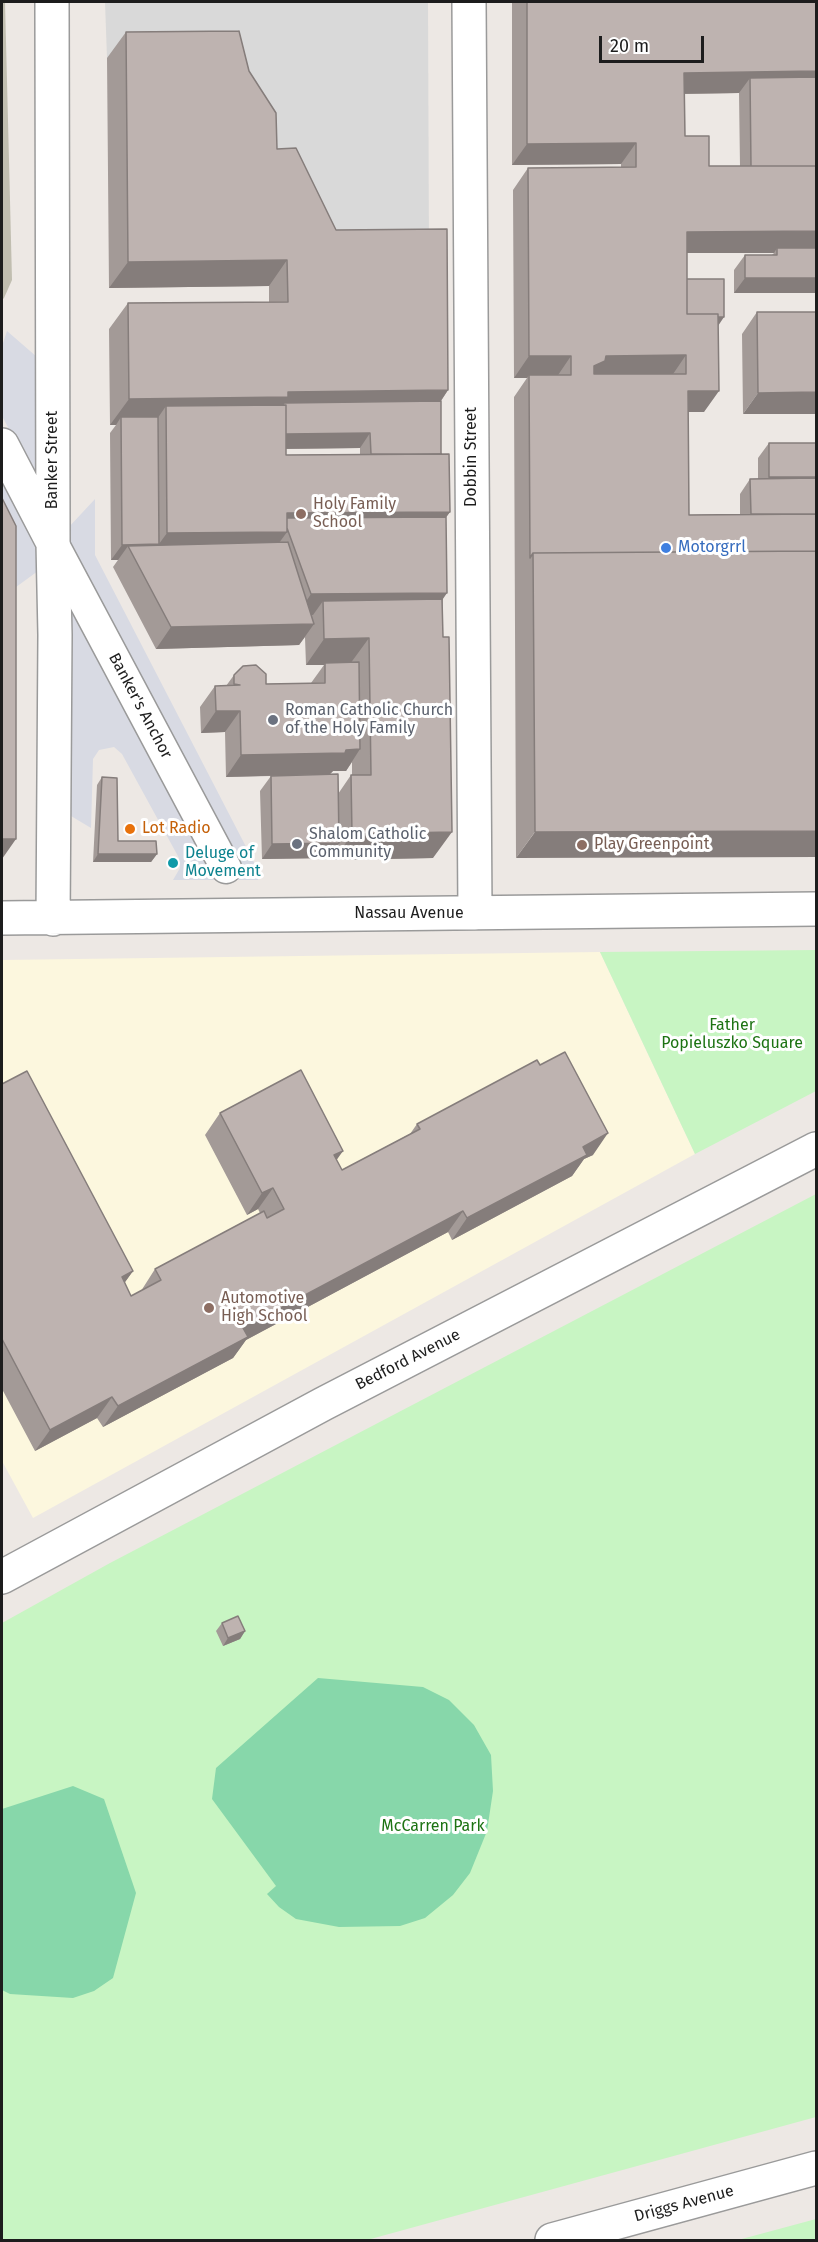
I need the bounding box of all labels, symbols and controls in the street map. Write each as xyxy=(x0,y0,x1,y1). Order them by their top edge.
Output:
scale bar xyxy=(602,24,707,62)
text: 20 m xyxy=(610,35,649,57)
street label: Dobbin Street xyxy=(462,407,482,507)
street label: Banker Street xyxy=(43,411,63,509)
place label: Holy Family School xyxy=(313,495,396,533)
marker: Holy Family School xyxy=(294,507,308,521)
place label: Motorgrrl xyxy=(678,538,746,558)
marker: Motorgrrl xyxy=(659,541,673,555)
street label: Banker's Anchor xyxy=(104,650,176,762)
place label: Roman Catholic Church of the Holy Family xyxy=(285,701,453,739)
marker: Roman Catholic Church of the Holy Family xyxy=(266,713,280,727)
place label: Lot Radio xyxy=(142,819,211,839)
marker: Lot Radio xyxy=(123,822,137,836)
place label: Shalom Catholic Community xyxy=(309,825,426,863)
place label: Play Greenpoint xyxy=(594,835,709,855)
marker: Shalom Catholic Community xyxy=(290,837,304,851)
marker: Play Greenpoint xyxy=(575,838,589,852)
place label: Deluge of Movement xyxy=(185,844,261,882)
marker: Deluge of Movement xyxy=(166,856,180,870)
street label: Nassau Avenue xyxy=(354,904,464,924)
park label: Father Popieluszko Square xyxy=(661,1016,803,1054)
place label: Automotive High School xyxy=(221,1289,307,1327)
marker: Automotive High School xyxy=(202,1301,216,1315)
street label: Bedford Avenue xyxy=(352,1325,464,1395)
park label: McCarren Park xyxy=(381,1817,485,1837)
street label: Driggs Avenue xyxy=(632,2181,736,2227)

